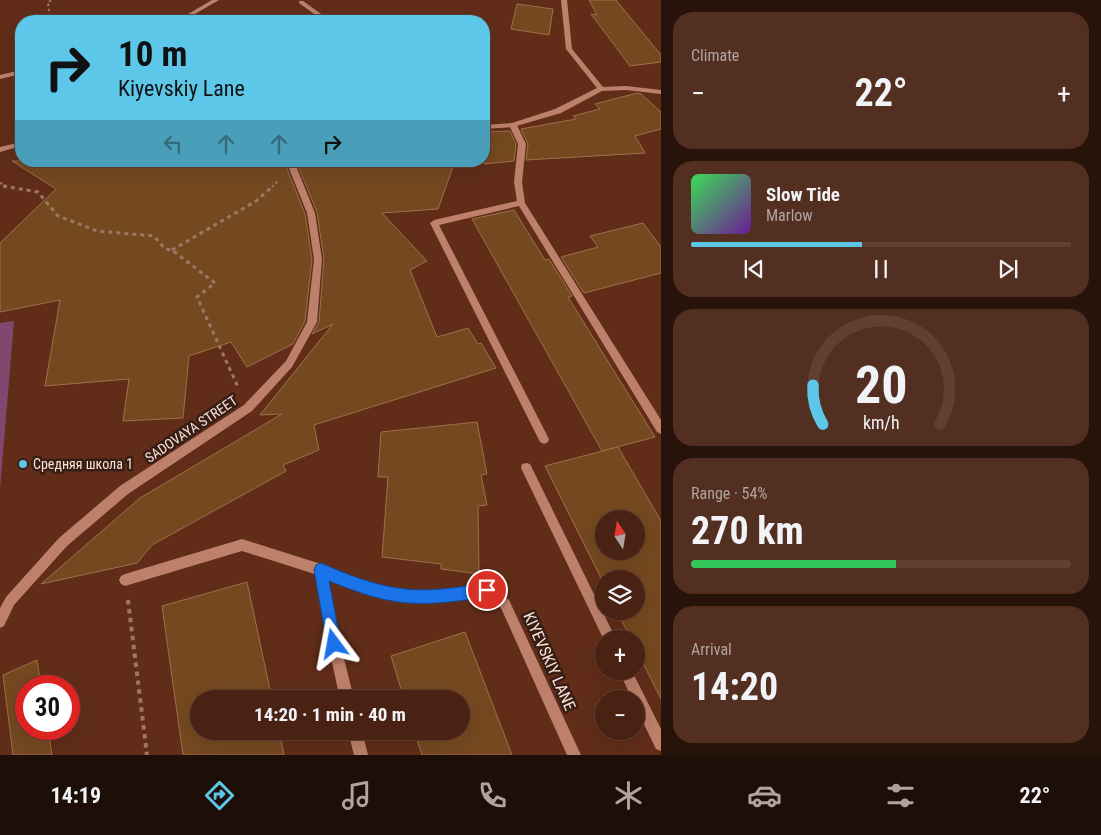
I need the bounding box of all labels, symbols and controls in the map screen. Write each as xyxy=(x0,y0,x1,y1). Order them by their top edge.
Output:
text: 10 m xyxy=(118,34,187,75)
icon: right xyxy=(35,35,100,100)
text: Climate xyxy=(691,46,739,65)
text: 22° xyxy=(854,71,908,115)
text: Kiyevskiy Lane xyxy=(118,76,245,101)
text: − xyxy=(691,77,705,110)
text: + xyxy=(1057,77,1071,110)
icon: left xyxy=(159,130,187,158)
icon: ahead xyxy=(212,130,240,158)
icon: ahead xyxy=(265,130,293,158)
icon: right xyxy=(318,130,346,158)
text: Slow Tide xyxy=(766,183,840,206)
text: Marlow xyxy=(766,206,813,225)
icon: previous xyxy=(740,255,768,283)
icon: pause xyxy=(867,255,895,283)
icon: next xyxy=(994,255,1022,283)
text: 20 xyxy=(855,355,907,416)
street label: SADOVAYA STREET xyxy=(142,392,240,466)
text: km/h xyxy=(863,412,899,433)
place label: Средняя школа 1 xyxy=(33,456,133,472)
marker: Средняя школа 1 xyxy=(17,458,29,470)
text: Range · 54% xyxy=(691,484,767,503)
text: 270 km xyxy=(691,509,804,553)
north arrow xyxy=(595,510,645,560)
map controls xyxy=(595,510,645,740)
pin xyxy=(466,569,508,611)
button: layers xyxy=(595,570,645,620)
icon: arrive xyxy=(473,576,501,604)
street label: KIYEVSKIY LANE xyxy=(519,609,580,713)
position arrow xyxy=(307,617,359,669)
button: + xyxy=(595,630,645,680)
text: Arrival xyxy=(691,640,732,659)
text: 14:20 xyxy=(691,665,778,709)
speed limit sign: 30 xyxy=(15,675,80,740)
button: − xyxy=(595,690,645,740)
text: 14:20 · 1 min · 40 m xyxy=(254,703,406,726)
icon: directions xyxy=(202,778,237,813)
icon: music xyxy=(339,778,374,813)
icon: phone xyxy=(475,778,510,813)
icon: climate xyxy=(611,778,646,813)
icon: car xyxy=(747,778,782,813)
icon: filters xyxy=(883,778,918,813)
text: 14:19 xyxy=(51,783,101,808)
text: 22° xyxy=(1020,783,1050,808)

